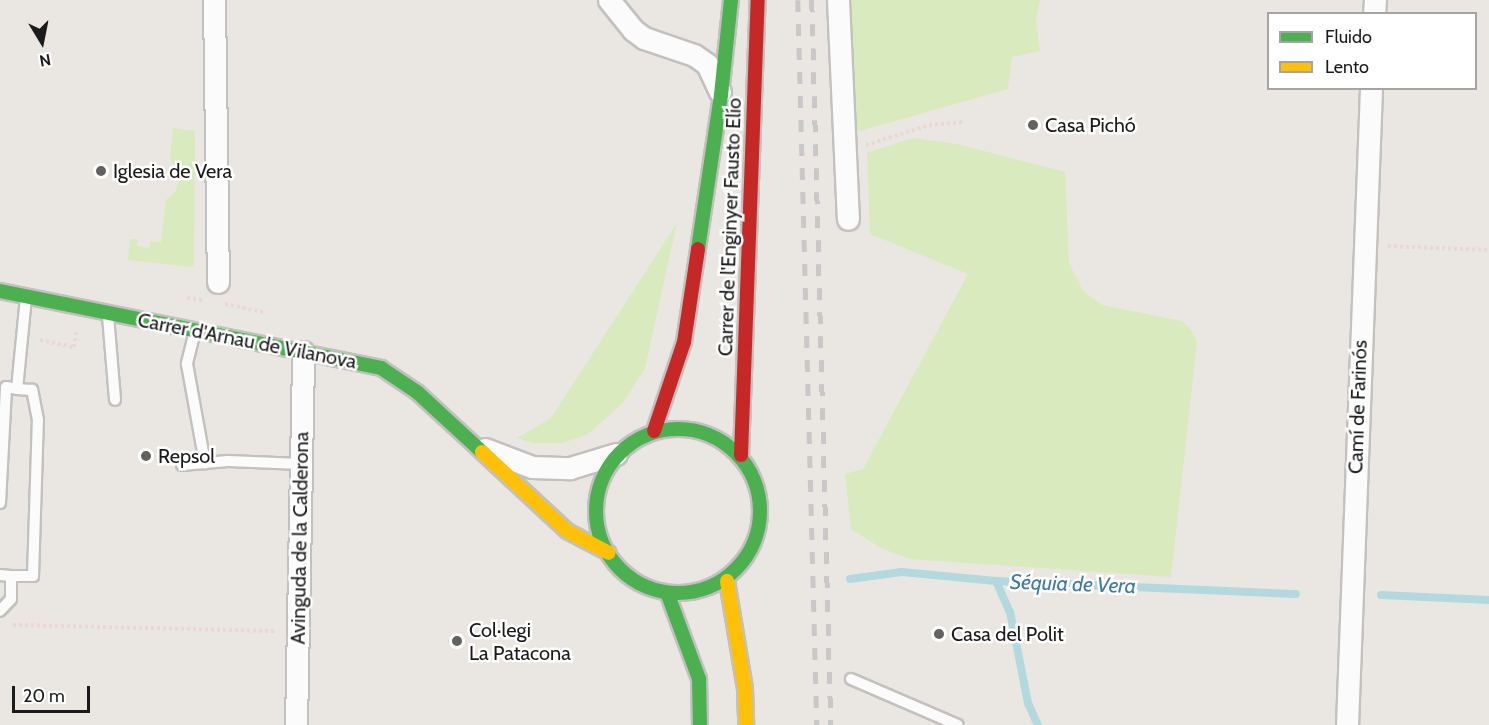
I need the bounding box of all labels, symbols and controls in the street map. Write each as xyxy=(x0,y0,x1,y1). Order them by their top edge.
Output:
north arrow xyxy=(12,12,72,72)
legend xyxy=(1267,12,1477,90)
text: Fluido xyxy=(1325,26,1372,48)
text: N xyxy=(38,50,52,71)
text: Lento xyxy=(1325,56,1369,78)
street label: Carrer de l'Enginyer Fausto Elío xyxy=(713,97,747,357)
place label: Casa Pichó xyxy=(1045,113,1136,137)
marker: Casa Pichó xyxy=(1026,118,1040,132)
place label: Iglesia de Vera xyxy=(113,159,232,183)
marker: Iglesia de Vera xyxy=(94,164,108,178)
street label: Carrer d'Arnau de Vilanova xyxy=(136,308,358,374)
street label: Camí de Farinós xyxy=(1344,340,1372,474)
street label: Avinguda de la Calderona xyxy=(286,431,314,645)
place label: Repsol xyxy=(158,444,215,468)
marker: Repsol xyxy=(139,449,153,463)
water label: Séquia de Vera xyxy=(1010,569,1136,599)
place label: Col·legi La Patacona xyxy=(469,618,571,665)
place label: Casa del Polit xyxy=(951,622,1064,646)
marker: Casa del Polit xyxy=(932,627,946,641)
marker: Col·legi La Patacona xyxy=(450,634,464,648)
scale bar xyxy=(15,674,93,712)
text: 20 m xyxy=(23,685,65,707)

